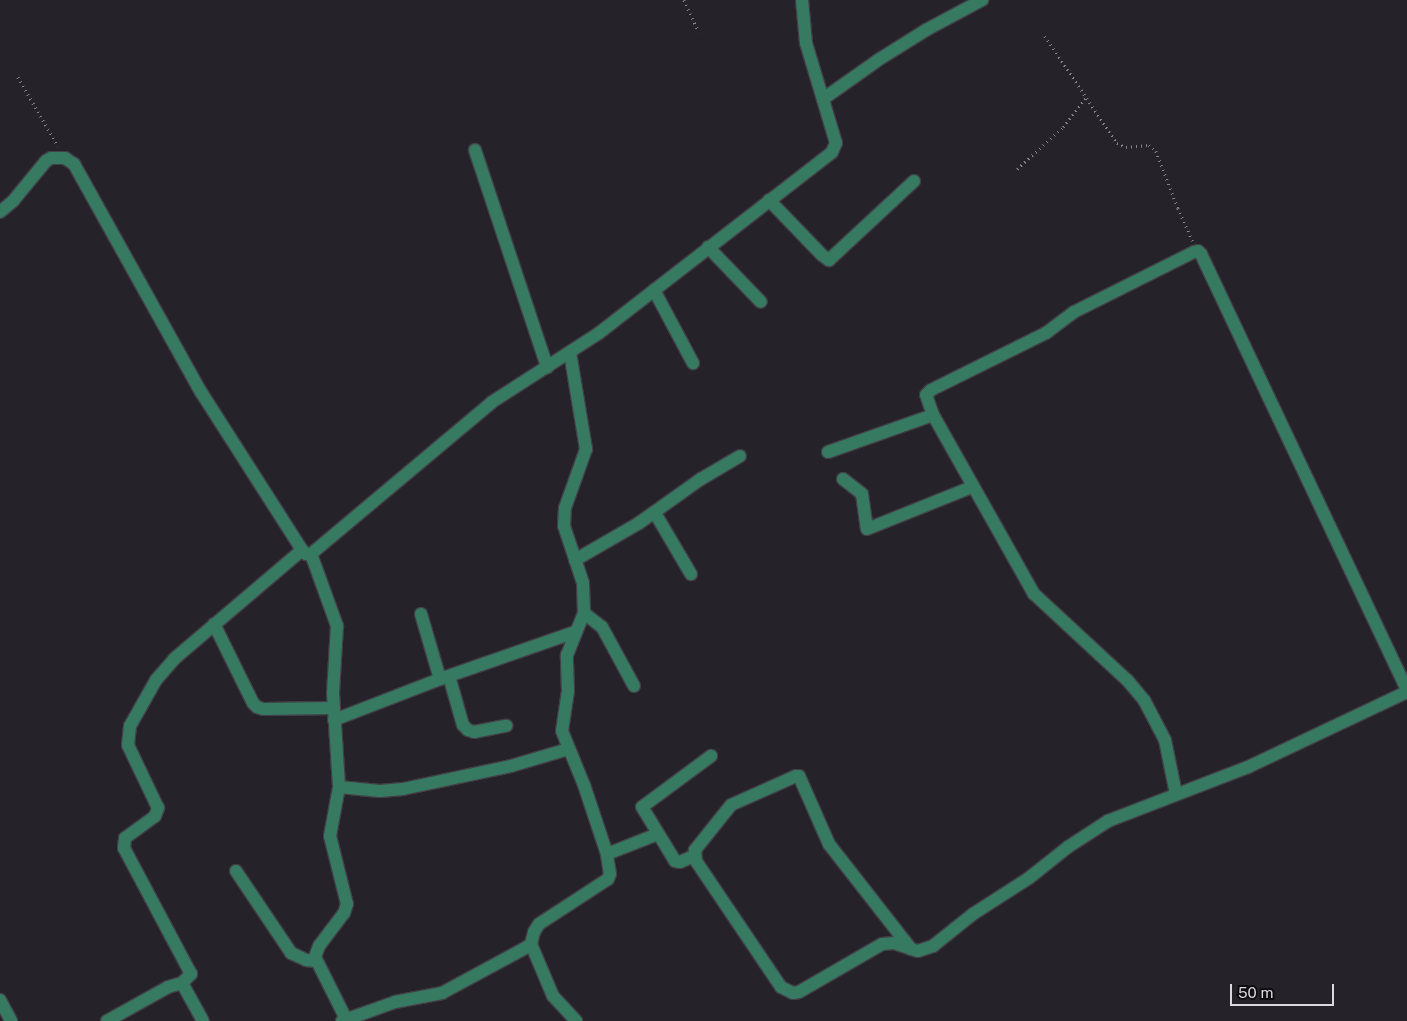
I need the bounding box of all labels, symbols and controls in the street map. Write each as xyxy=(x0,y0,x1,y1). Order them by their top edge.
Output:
scale bar xyxy=(1232,974,1336,1006)
text: 50 m xyxy=(1238,984,1273,1001)

